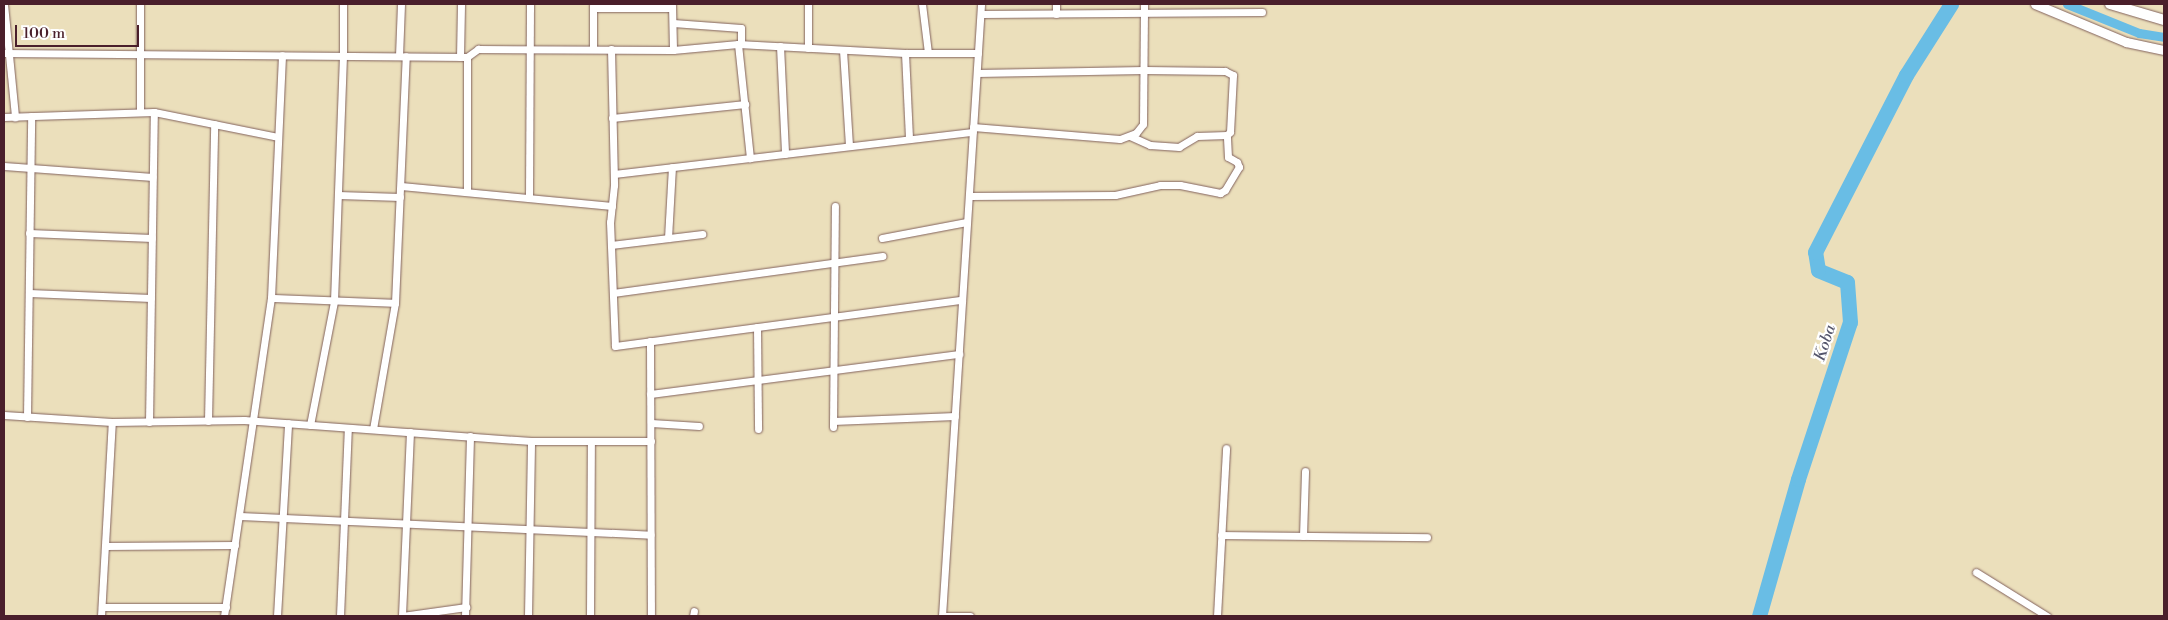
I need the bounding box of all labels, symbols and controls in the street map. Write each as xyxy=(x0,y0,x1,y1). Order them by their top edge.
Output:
scale bar xyxy=(18,15,141,47)
text: 100 m xyxy=(23,24,65,43)
water label: Koba xyxy=(1810,322,1840,364)

